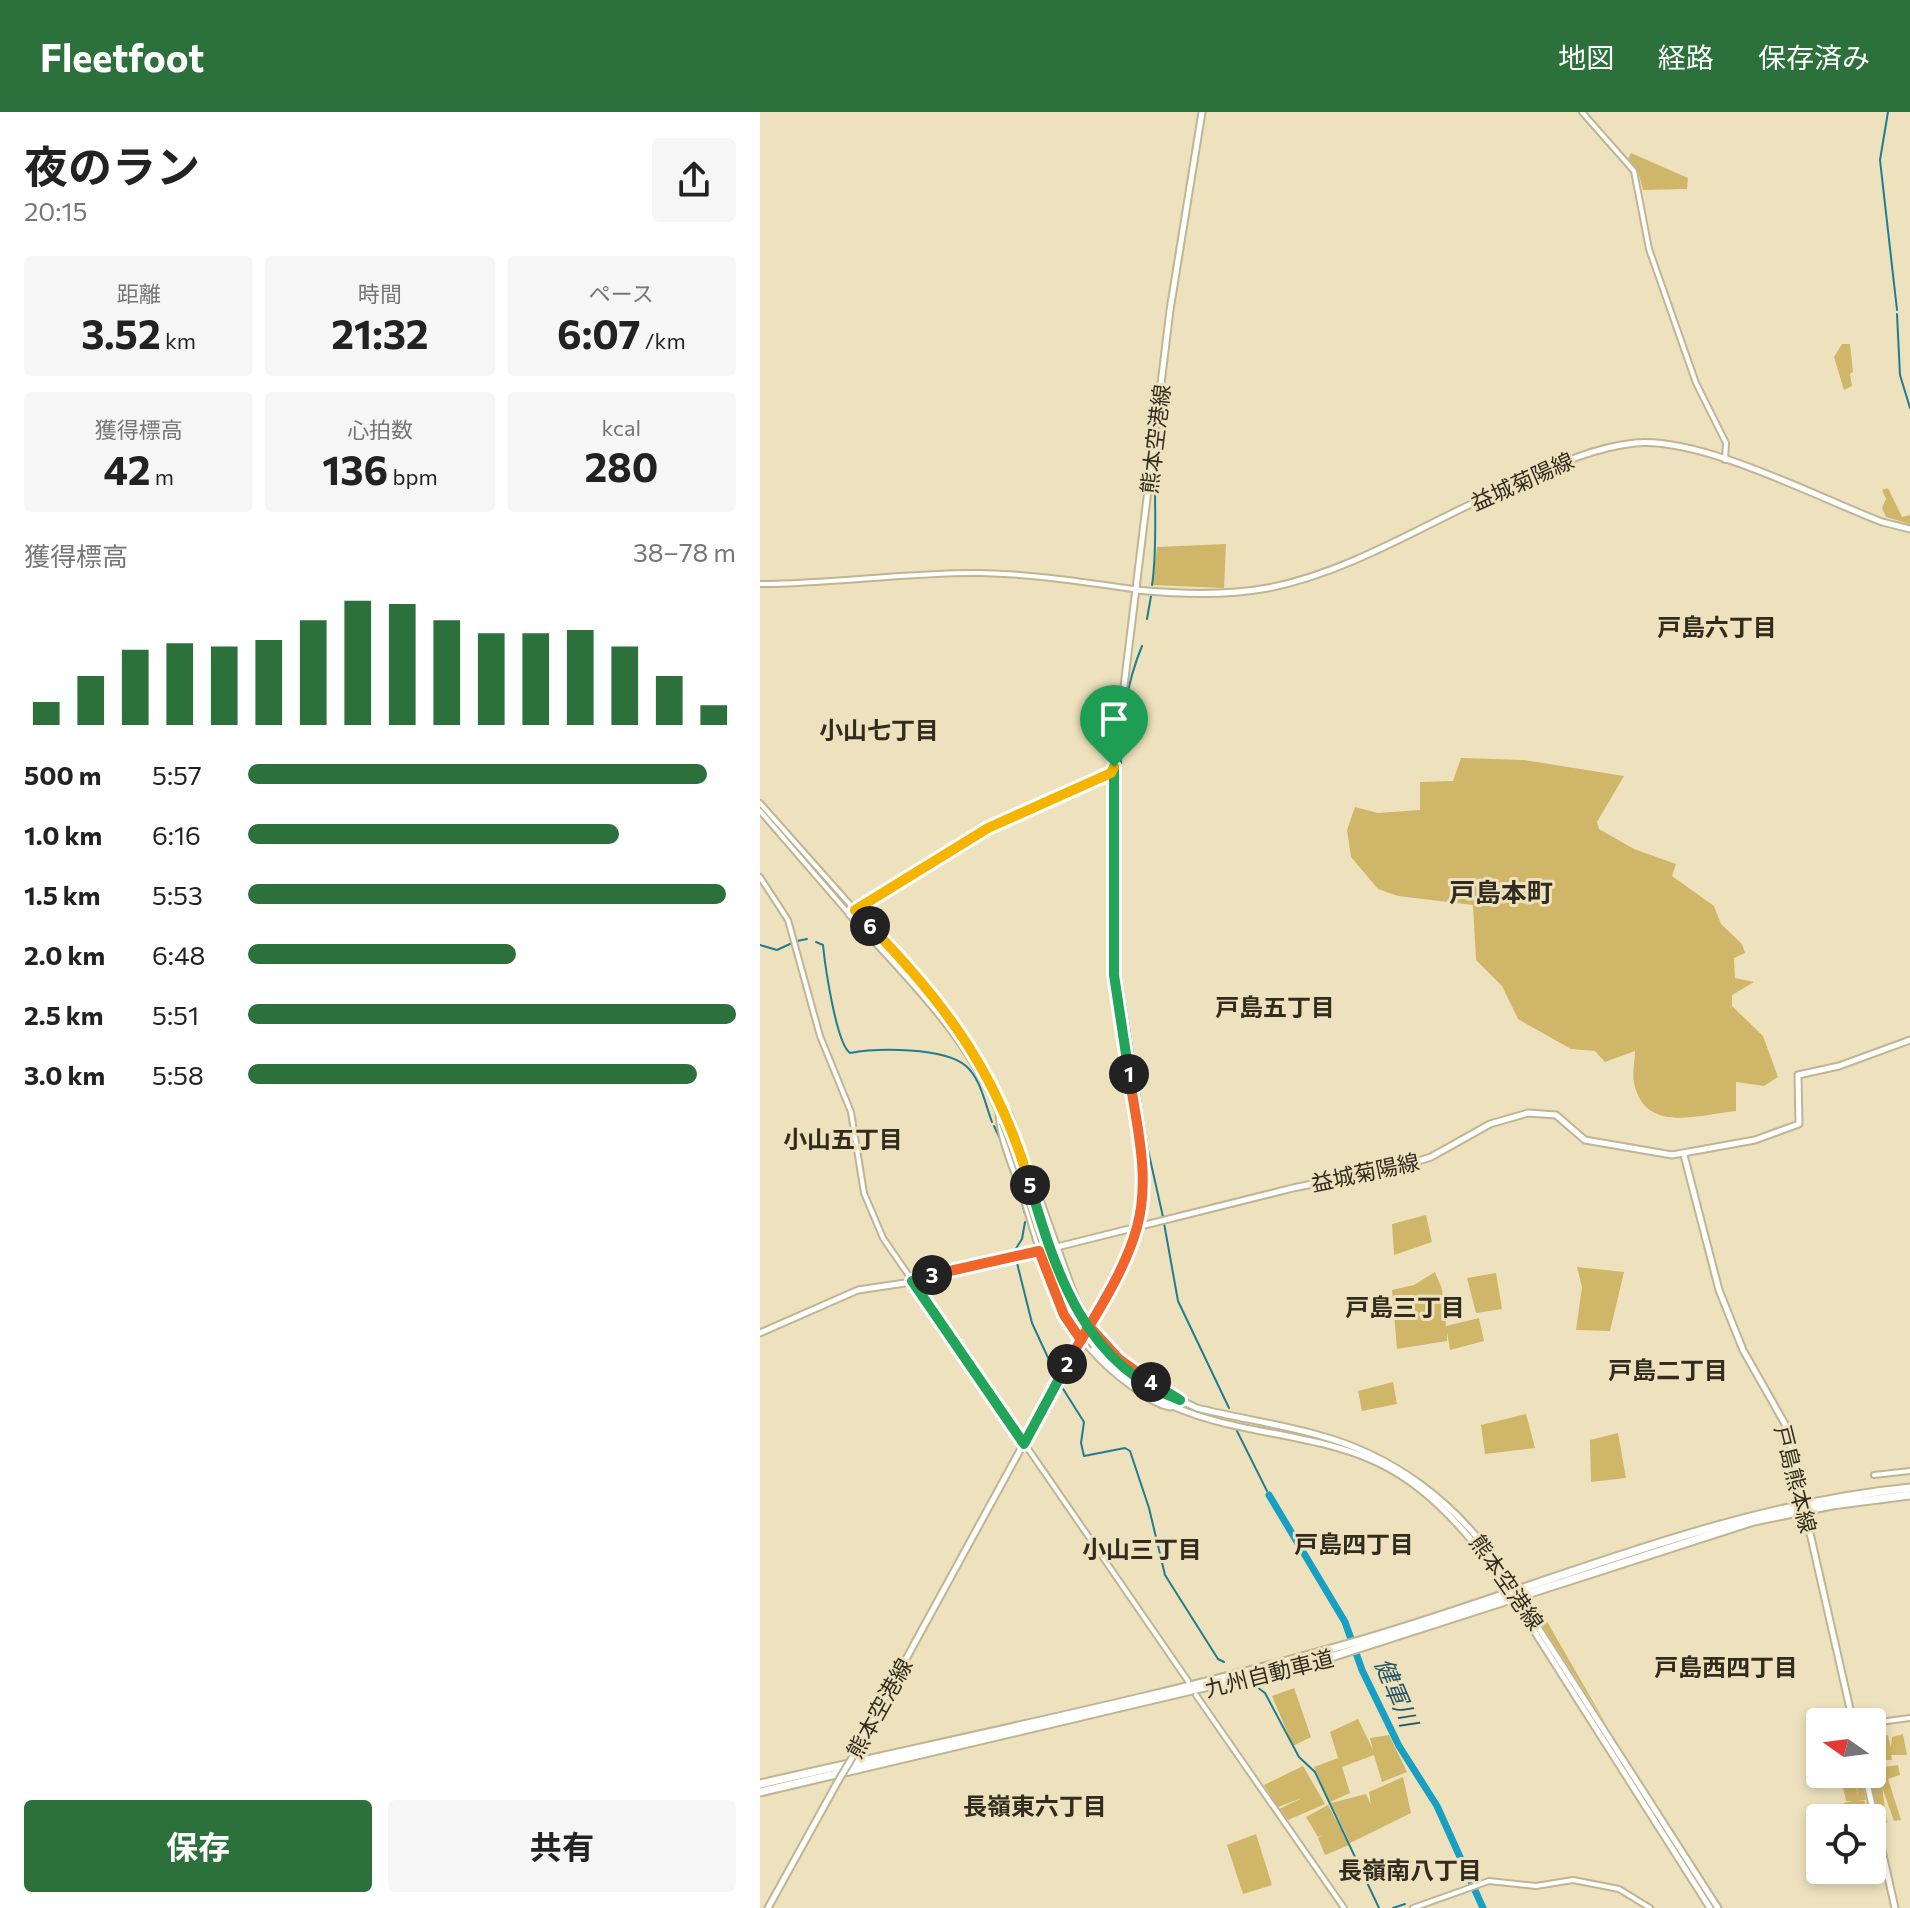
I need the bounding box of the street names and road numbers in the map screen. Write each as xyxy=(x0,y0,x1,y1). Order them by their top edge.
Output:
street label: 熊本空港線 xyxy=(1135,383,1175,495)
street label: 益城菊陽線 xyxy=(1466,446,1578,516)
street label: 益城菊陽線 xyxy=(1308,1147,1422,1197)
street label: 戸島熊本線 xyxy=(1770,1422,1822,1536)
street label: 熊本空港線 xyxy=(1464,1529,1550,1635)
street label: 九州自動車道 xyxy=(1202,1644,1336,1702)
street label: 熊本空港線 xyxy=(841,1653,917,1763)

